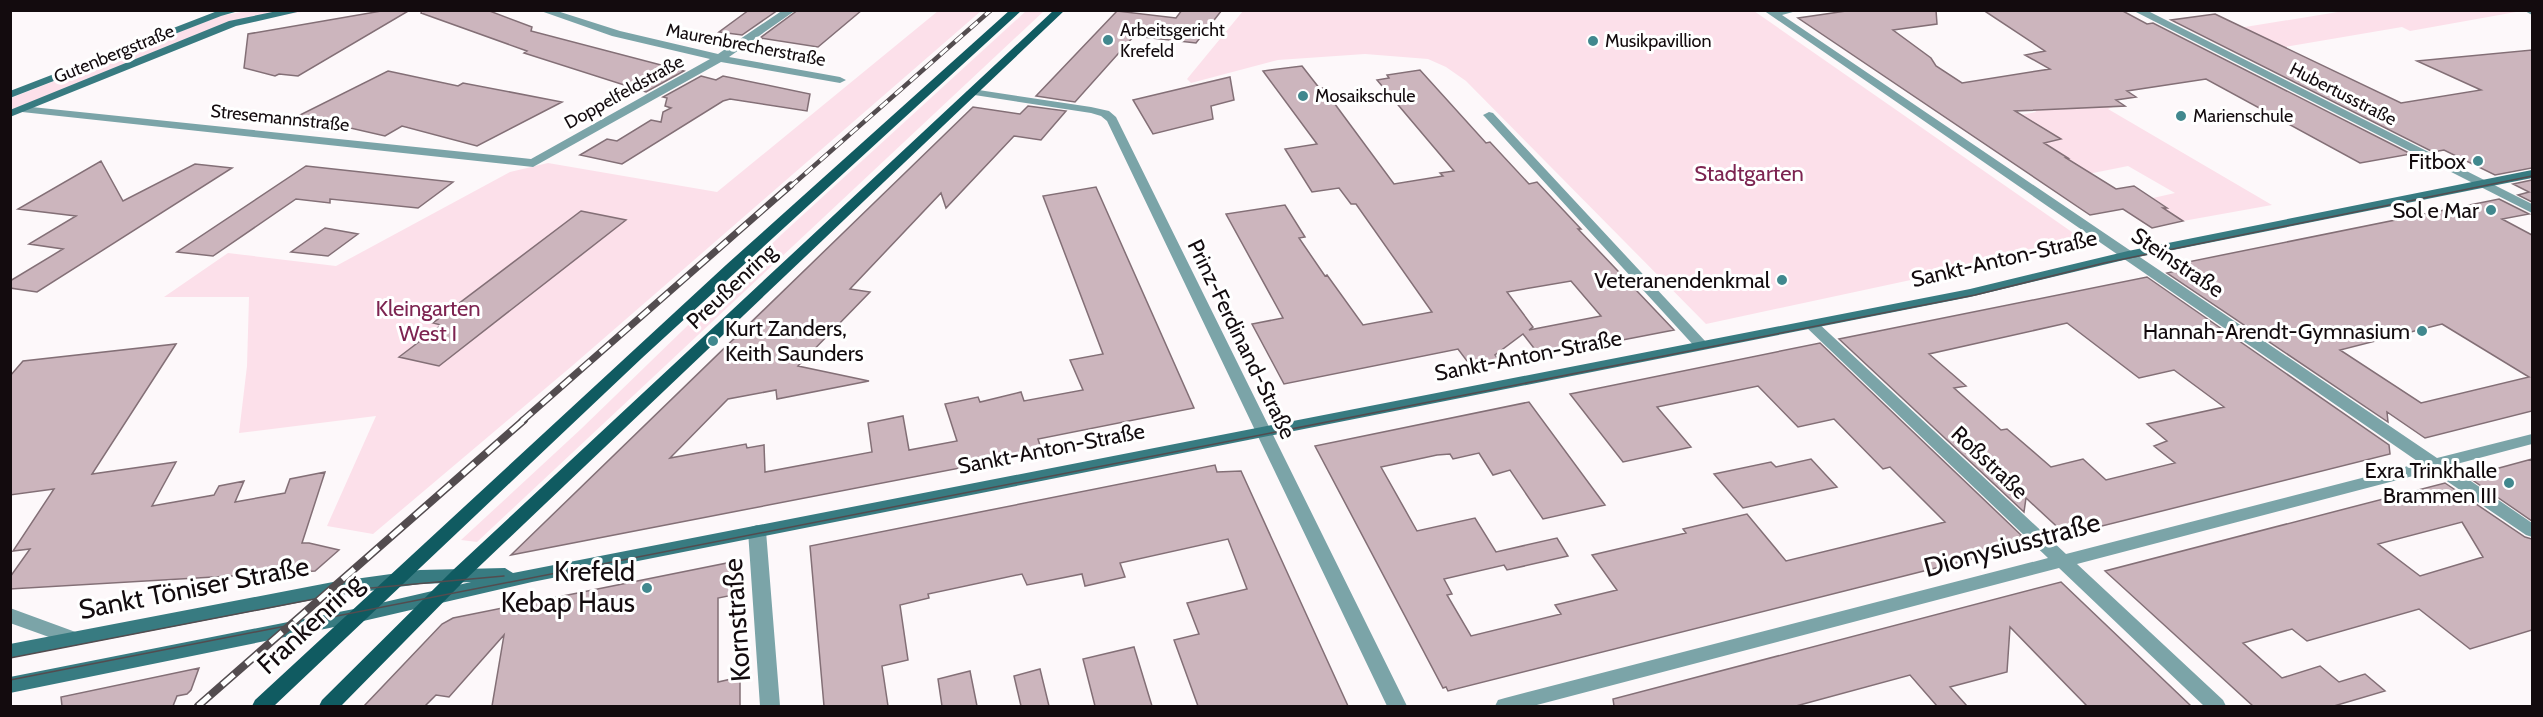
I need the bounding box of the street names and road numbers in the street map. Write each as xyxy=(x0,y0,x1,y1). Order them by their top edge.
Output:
street label: Maurenbrecherstraße xyxy=(664,19,828,71)
street label: Gutenbergstraße xyxy=(51,20,177,88)
street label: Doppelfeldstraße xyxy=(561,50,687,134)
street label: Hubertusstraße xyxy=(2286,58,2400,130)
street label: Stresemannstraße xyxy=(210,100,350,136)
street label: Steinstraße xyxy=(2126,222,2229,303)
street label: Sankt-Anton-Straße xyxy=(1909,224,2100,293)
street label: Prinz-Ferdinand-Straße xyxy=(1182,235,1302,443)
street label: Preußenring xyxy=(681,237,783,335)
street label: Sankt-Anton-Straße xyxy=(1432,324,1624,387)
street label: Sankt-Anton-Straße xyxy=(955,417,1147,480)
street label: Roßstraße xyxy=(1946,420,2034,505)
street label: Dionysiusstraße xyxy=(1920,505,2104,584)
street label: Sankt Töniser Straße xyxy=(76,549,312,626)
street label: Kornstraße xyxy=(716,557,757,683)
street label: Frankenring xyxy=(250,566,370,681)

